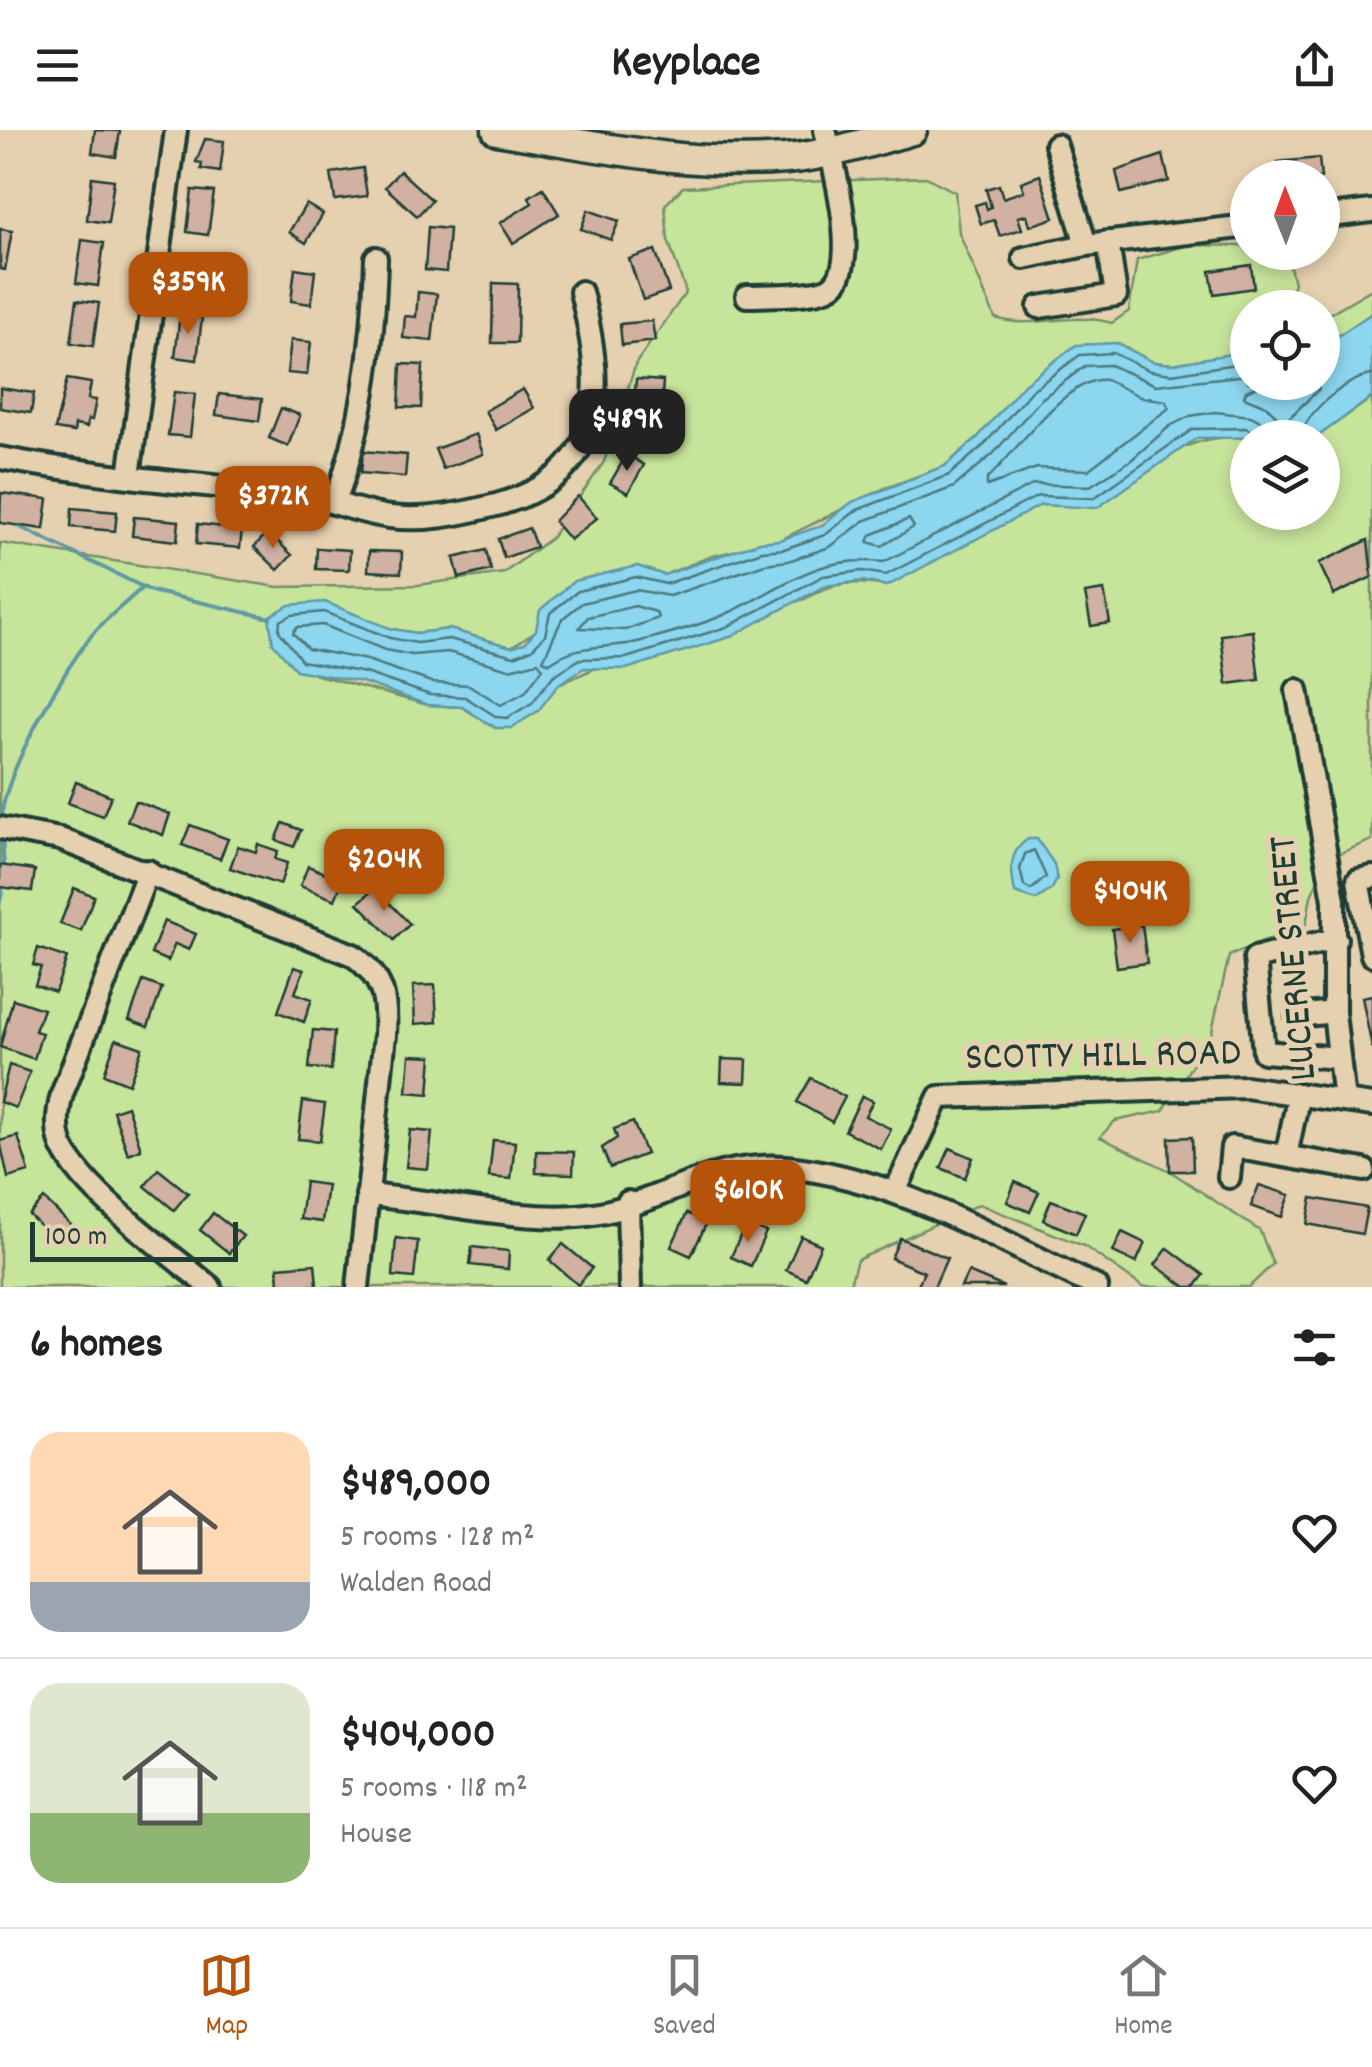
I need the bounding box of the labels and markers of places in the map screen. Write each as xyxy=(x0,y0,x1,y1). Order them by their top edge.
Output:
pin: $359K xyxy=(118,252,258,337)
pin: $489K xyxy=(557,389,697,474)
pin: $372K xyxy=(203,466,343,551)
pin: $204K xyxy=(314,829,454,914)
pin: $404K xyxy=(1060,861,1200,946)
pin: $610K xyxy=(678,1160,818,1245)

